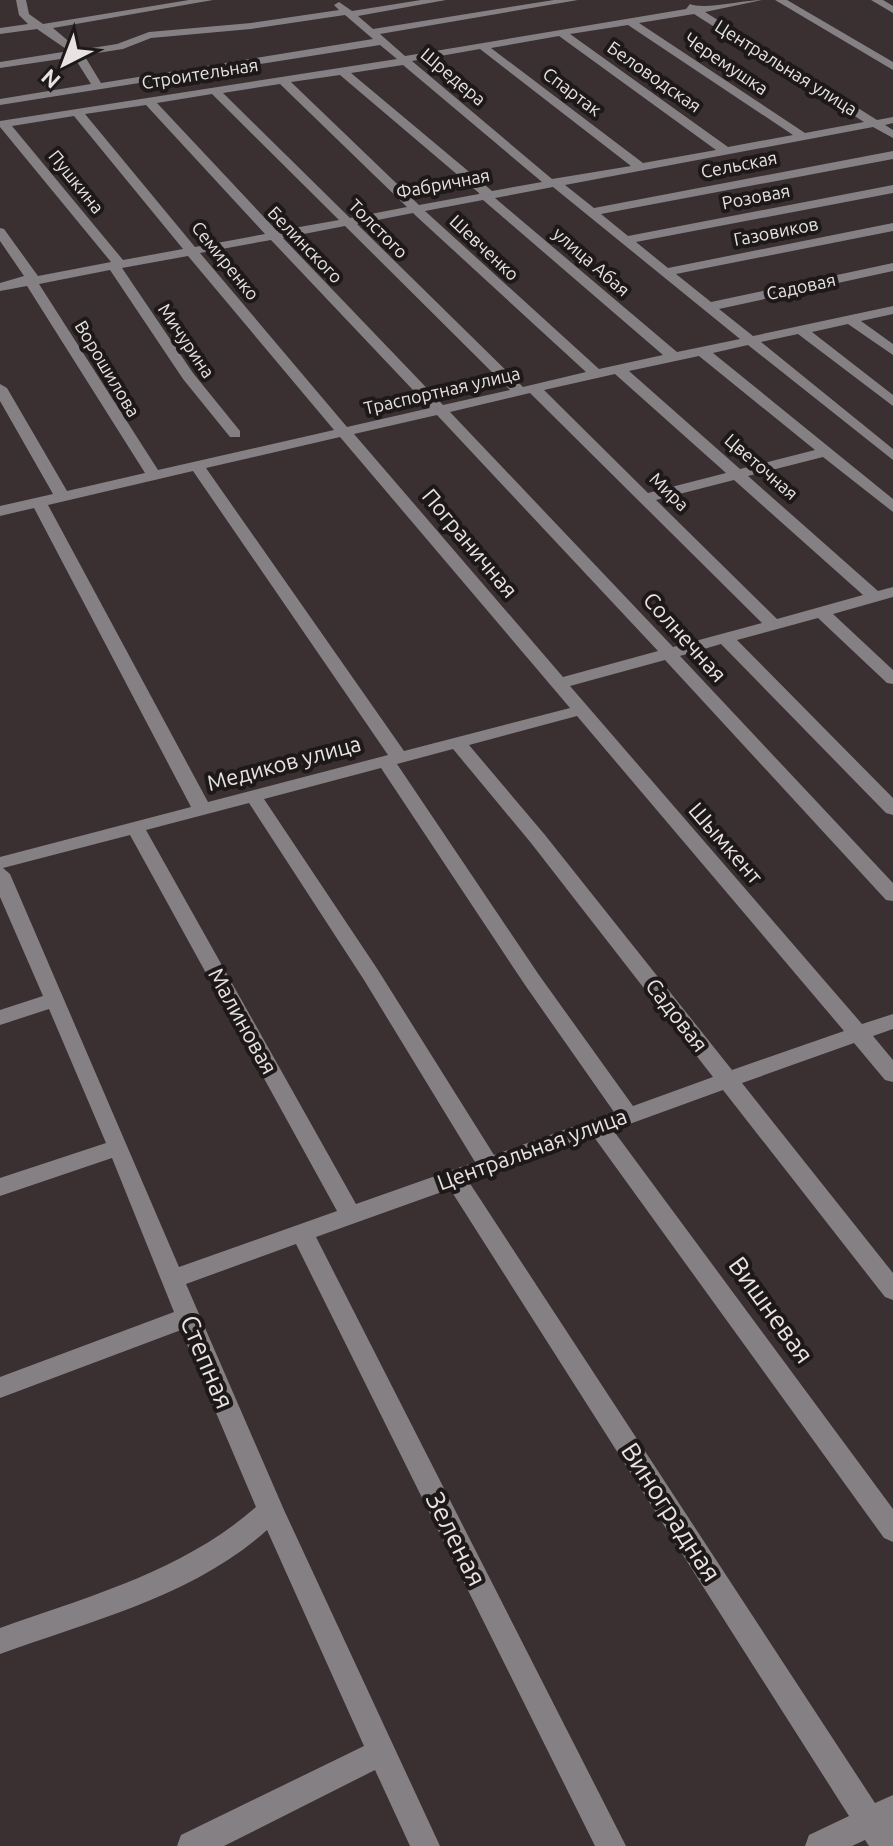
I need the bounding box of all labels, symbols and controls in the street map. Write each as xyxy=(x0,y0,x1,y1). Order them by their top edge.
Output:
street label: Центральная улица xyxy=(712,15,861,119)
north arrow xyxy=(24,24,104,104)
street label: Черемушка xyxy=(681,28,772,98)
street label: Беловодская xyxy=(604,37,705,116)
street label: Шредера xyxy=(417,43,490,109)
street label: Строительная xyxy=(140,54,260,92)
street label: Спартак xyxy=(540,63,606,120)
text: N xyxy=(36,64,65,94)
street label: Пушкина xyxy=(45,146,108,217)
street label: Сельская xyxy=(699,147,779,181)
street label: Фабричная xyxy=(394,164,491,202)
street label: Розовая xyxy=(720,180,792,212)
street label: Толстого xyxy=(345,195,412,262)
street label: Белинского xyxy=(264,202,347,287)
street label: Шевченко xyxy=(446,210,523,284)
street label: Газовиков xyxy=(732,213,820,249)
street label: Семиренко xyxy=(188,217,263,304)
street label: улица Абая xyxy=(549,223,634,300)
street label: Садовая xyxy=(764,269,837,303)
street label: Мичурина xyxy=(155,299,219,381)
street label: Ворошилова xyxy=(71,317,144,420)
street label: Траспортная улица xyxy=(362,362,522,418)
street label: Цветочная xyxy=(721,429,802,503)
street label: Мира xyxy=(646,468,693,514)
street label: Пограничная xyxy=(418,483,523,602)
street label: Солнечная xyxy=(639,587,732,687)
street label: Медиков улица xyxy=(204,730,364,795)
street label: Шымкент xyxy=(684,797,769,889)
street label: Малиновая xyxy=(204,963,283,1078)
street label: Садовая xyxy=(641,973,714,1056)
street label: Центральная улица xyxy=(434,1103,630,1194)
street label: Вишневая xyxy=(723,1251,820,1368)
street label: Степная xyxy=(175,1311,240,1413)
street label: Виноградная xyxy=(616,1437,727,1586)
street label: Зеленая xyxy=(421,1487,492,1590)

